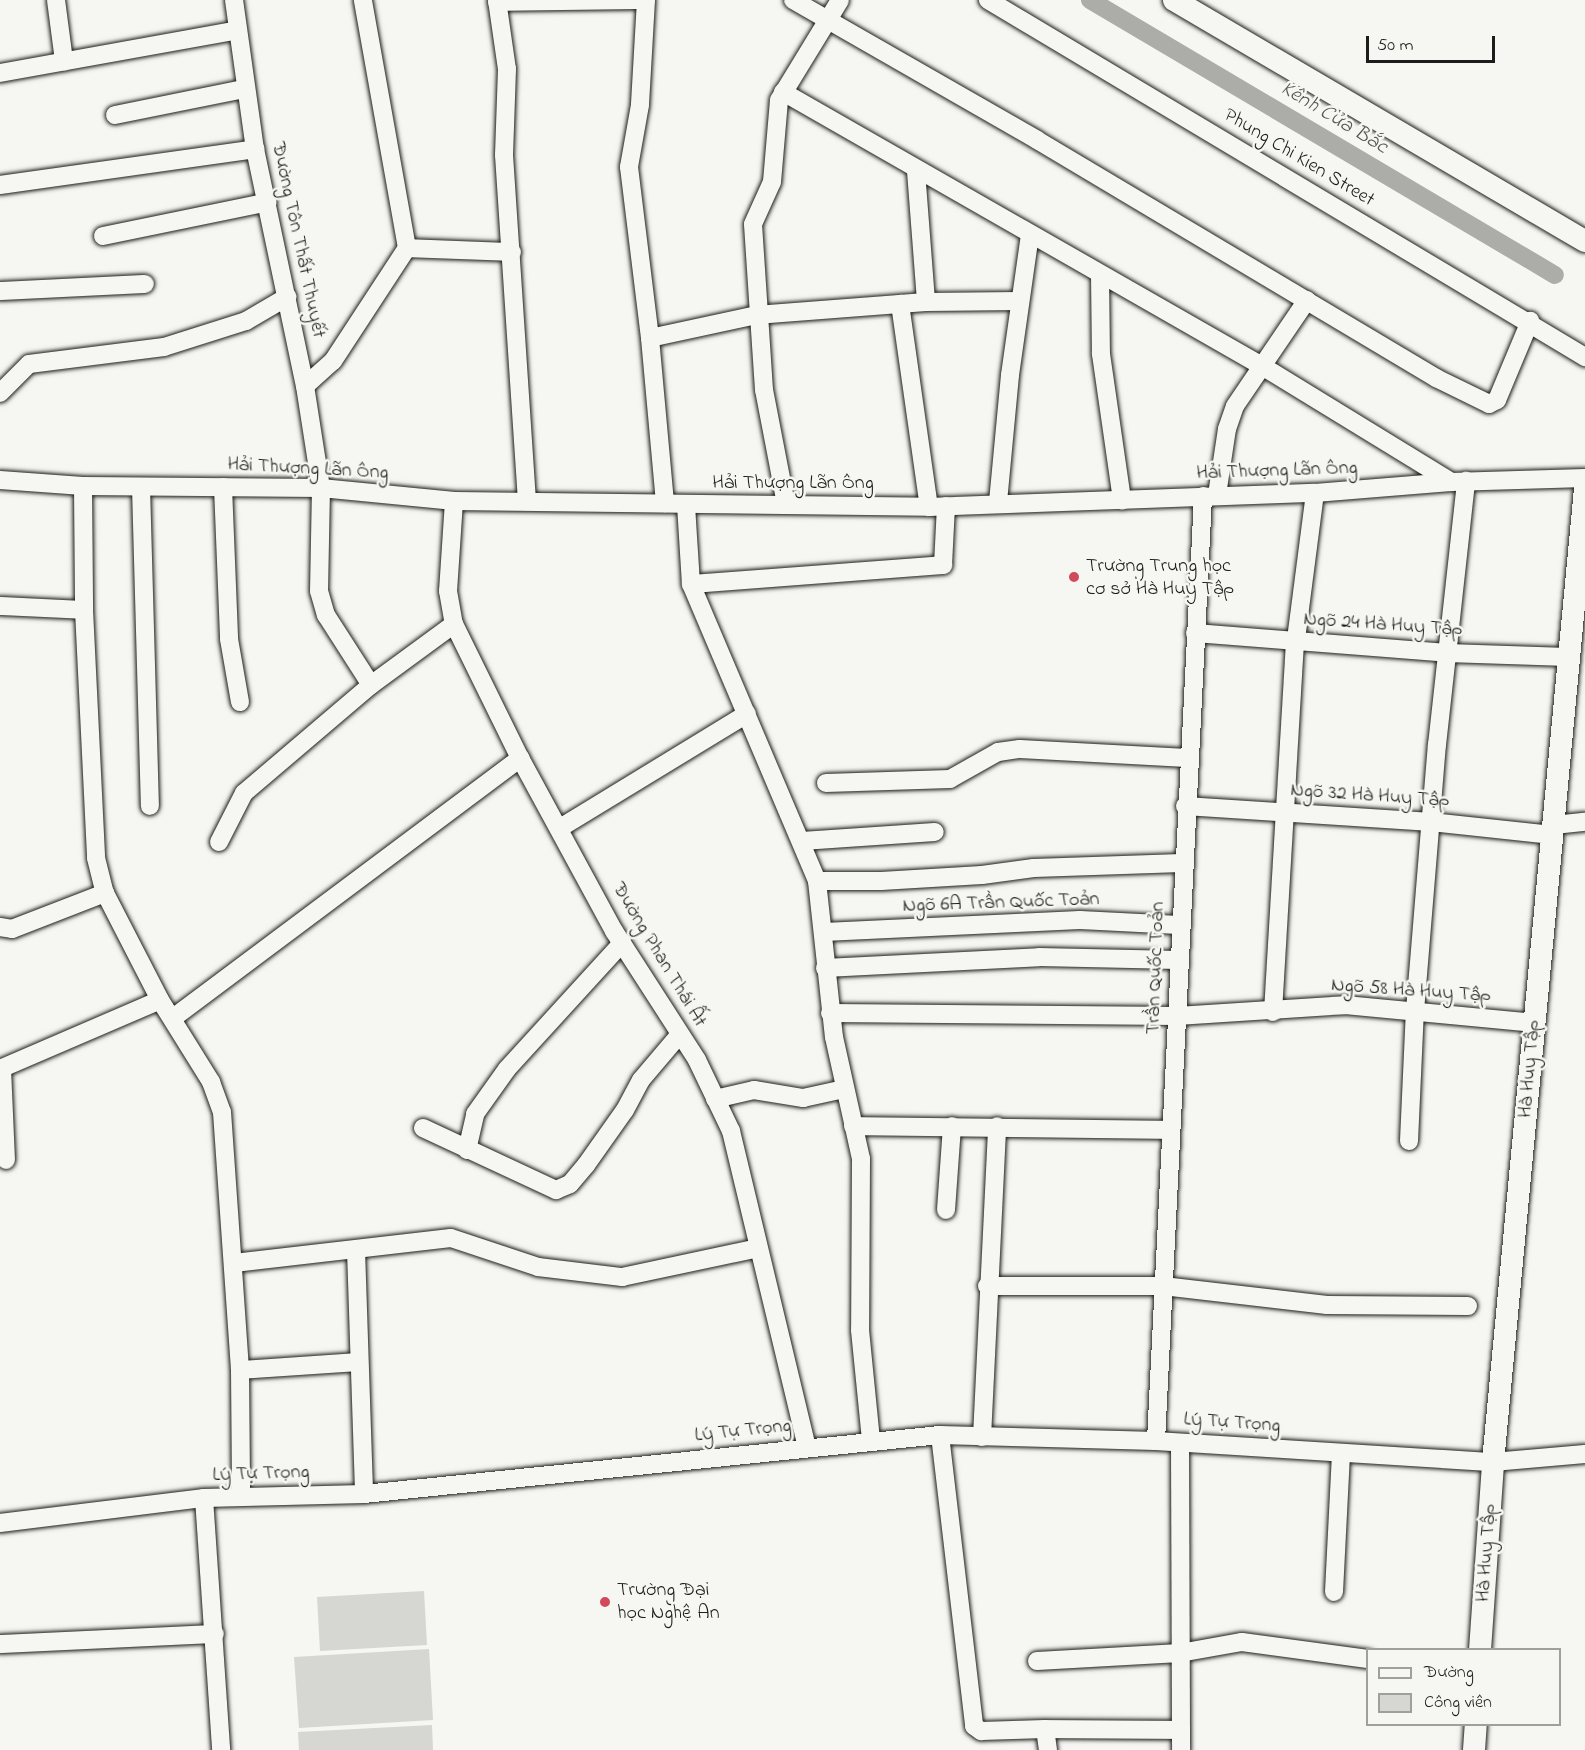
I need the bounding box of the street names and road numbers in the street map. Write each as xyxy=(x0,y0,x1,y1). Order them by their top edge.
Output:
street label: Phung Chi Kien Street xyxy=(1219,103,1379,213)
street label: Đường Tôn Thất Thuyết xyxy=(266,140,330,340)
street label: Hải Thượng Lãn Ông xyxy=(227,453,389,485)
street label: Hải Thượng Lãn Ông xyxy=(1196,456,1358,486)
street label: Hải Thượng Lãn Ông xyxy=(712,471,874,495)
street label: Ngõ 24 Hà Huy Tập xyxy=(1303,607,1463,643)
street label: Ngõ 32 Hà Huy Tập xyxy=(1290,778,1450,814)
street label: Đường Phan Thái Ất xyxy=(606,878,712,1032)
street label: Ngõ 6A Trần Quốc Toản xyxy=(902,888,1100,918)
street label: Trần Quốc Toản xyxy=(1142,901,1170,1035)
street label: Ngõ 58 Hà Huy Tập xyxy=(1330,973,1492,1009)
street label: Hà Huy Tập xyxy=(1514,1019,1546,1119)
street label: Lý Tự Trọng xyxy=(1183,1408,1281,1438)
street label: Lý Tự Trọng xyxy=(693,1414,793,1448)
street label: Lý Tự Trọng xyxy=(212,1460,310,1488)
street label: Hà Huy Tập xyxy=(1472,1503,1502,1603)

